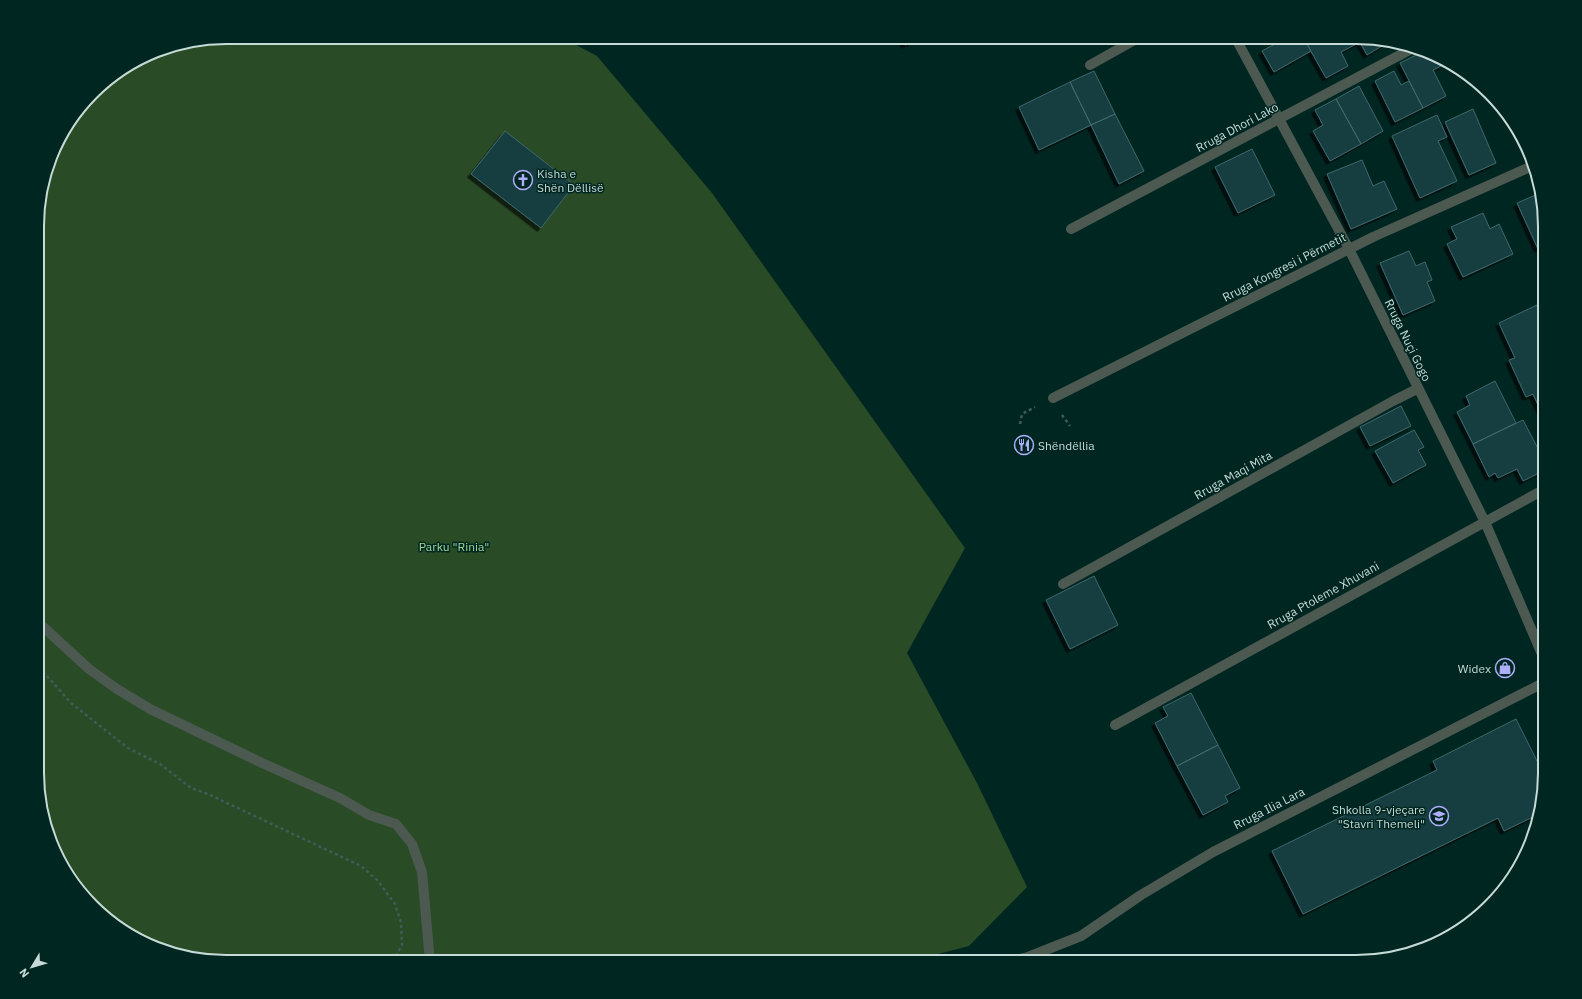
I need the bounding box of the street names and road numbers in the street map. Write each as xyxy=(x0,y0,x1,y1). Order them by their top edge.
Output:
street label: Rruga Dhori Lako xyxy=(1193,99,1281,155)
street label: Rruga Kongresi i Përmetit xyxy=(1220,229,1348,305)
street label: Rruga Nuçi Gogo xyxy=(1382,296,1435,384)
street label: Rruga Maqi Mita xyxy=(1191,447,1275,503)
street label: Rruga Ptoleme Xhuvani xyxy=(1265,558,1381,632)
street label: Rruga Ilia Lara xyxy=(1231,783,1308,832)

